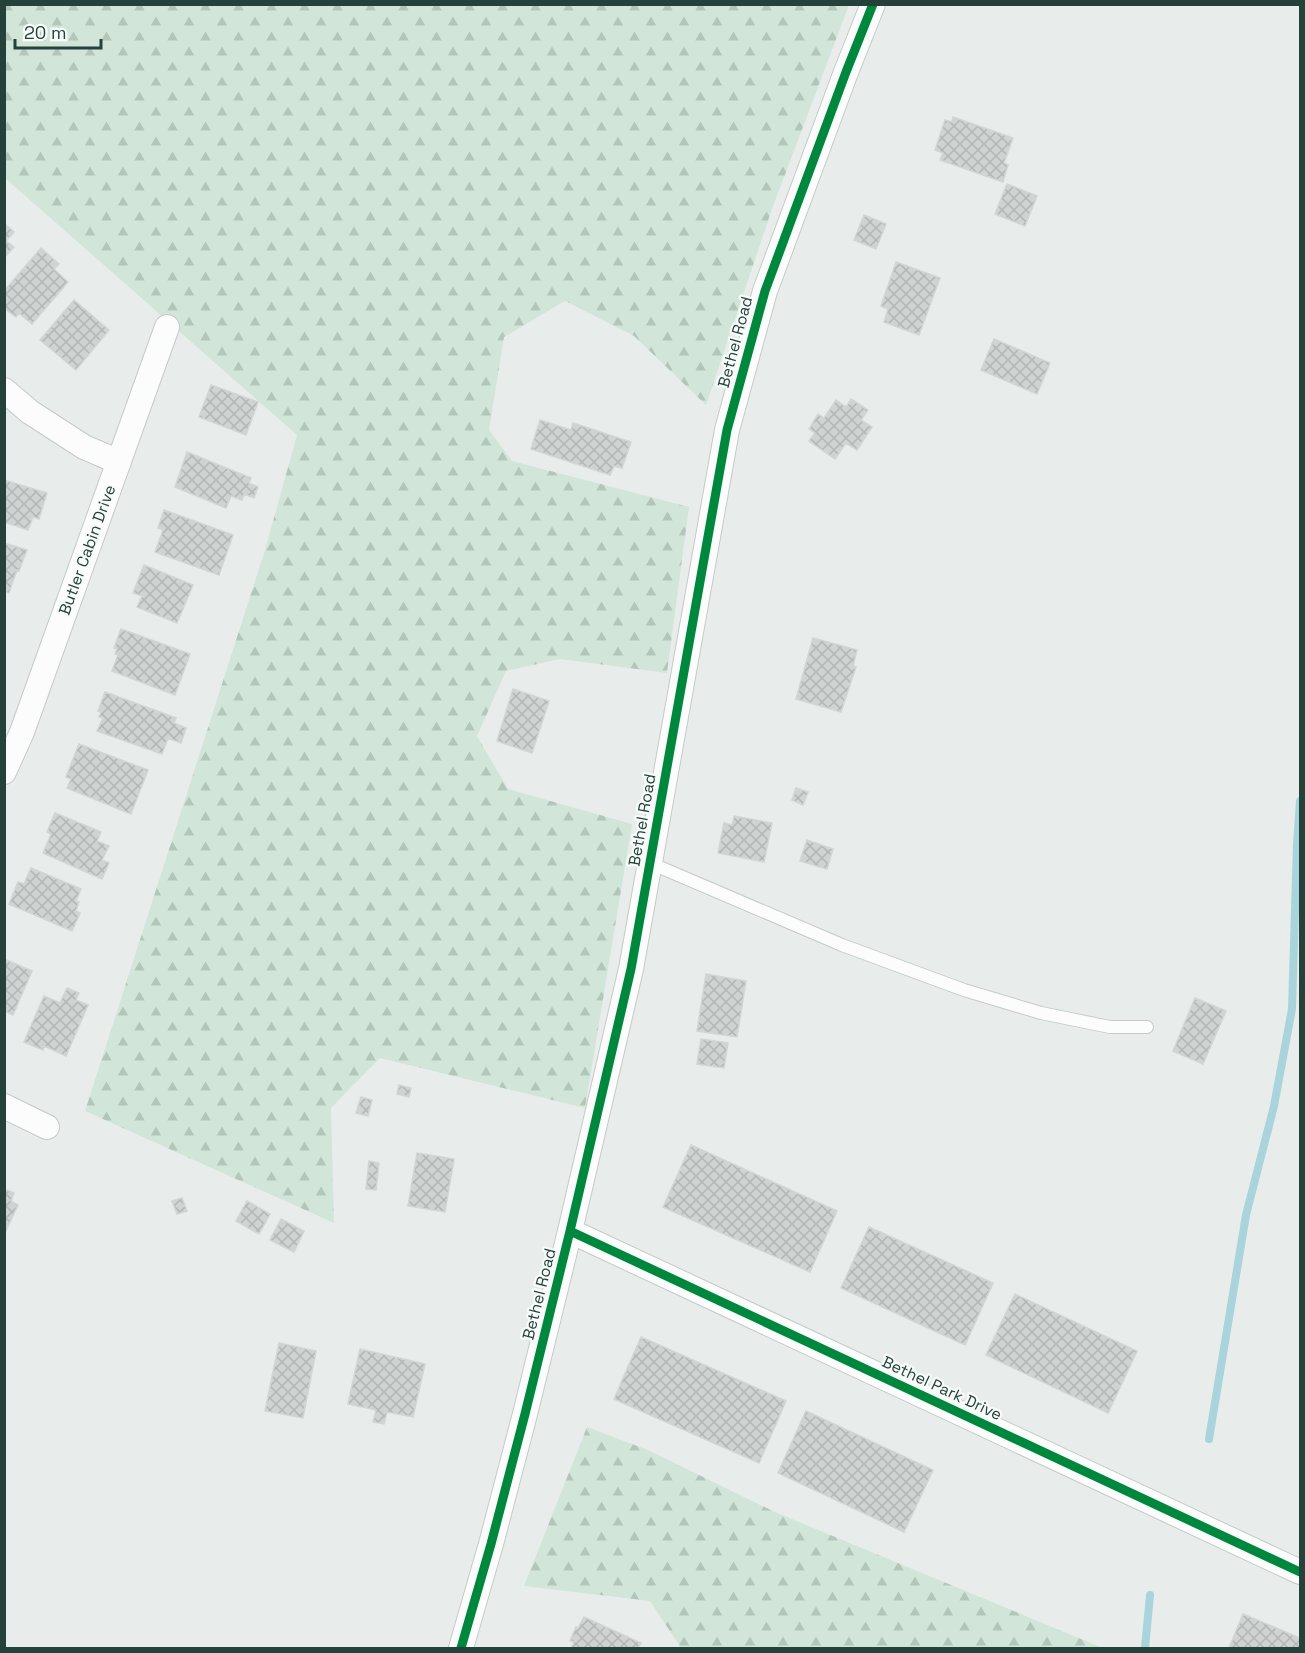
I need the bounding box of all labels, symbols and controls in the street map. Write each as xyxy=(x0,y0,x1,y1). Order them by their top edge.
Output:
scale bar xyxy=(15,12,100,50)
text: 20 m xyxy=(24,21,67,44)
street label: Bethel Road xyxy=(713,294,757,390)
street label: Butler Cabin Drive xyxy=(54,482,120,618)
street label: Bethel Road xyxy=(624,772,660,868)
street label: Bethel Road xyxy=(517,1246,561,1342)
street label: Bethel Park Drive xyxy=(879,1351,1005,1425)

